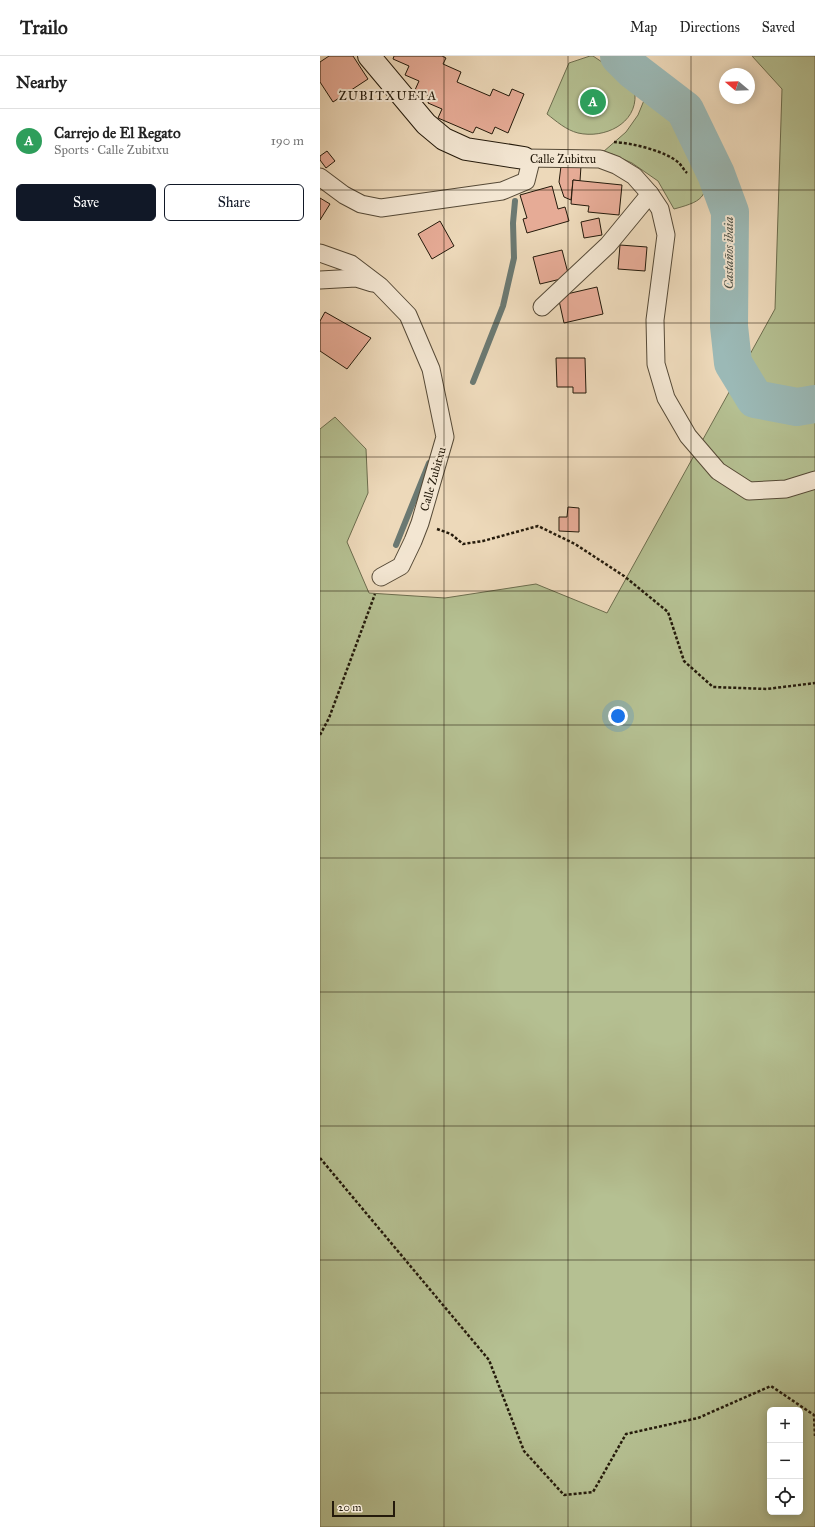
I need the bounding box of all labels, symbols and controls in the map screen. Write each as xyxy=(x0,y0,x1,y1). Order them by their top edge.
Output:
text: Trailo xyxy=(20,16,68,39)
text: Map xyxy=(630,19,657,36)
text: Directions xyxy=(679,19,740,36)
text: Saved xyxy=(762,19,795,36)
north arrow xyxy=(719,68,755,104)
text: Nearby xyxy=(16,72,67,93)
pin: A xyxy=(580,87,606,117)
district label: ZUBITXUETA xyxy=(339,88,437,104)
text: Carrejo de El Regato xyxy=(54,124,181,142)
text: A xyxy=(25,133,33,149)
text: 190 m xyxy=(271,133,304,149)
text: Sports · Calle Zubitxu xyxy=(54,142,169,158)
street label: Calle Zubitxu xyxy=(530,152,597,166)
button: Save xyxy=(16,184,156,221)
button: Share xyxy=(164,184,304,221)
water label: Castaños ibaia xyxy=(721,217,737,289)
street label: Calle Zubitxu xyxy=(417,445,449,513)
your location xyxy=(608,706,628,726)
map controls xyxy=(767,1407,803,1515)
button: + xyxy=(767,1407,803,1443)
button: − xyxy=(767,1443,803,1479)
button: locate xyxy=(767,1479,803,1515)
scale bar xyxy=(332,1499,395,1518)
text: 20 m xyxy=(338,1501,361,1514)

